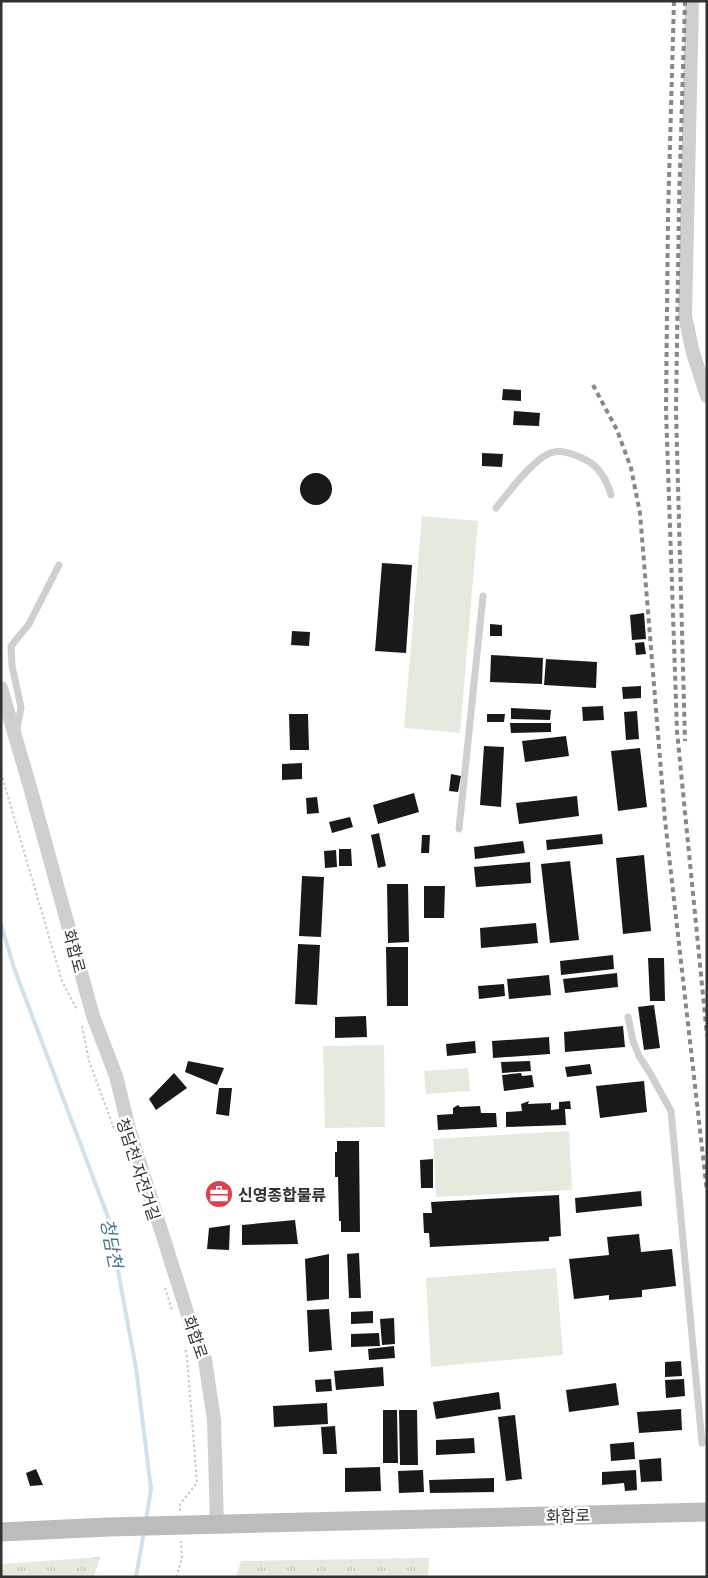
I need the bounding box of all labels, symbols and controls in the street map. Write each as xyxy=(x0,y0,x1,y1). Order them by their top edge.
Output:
street label: 화합로 xyxy=(60,927,90,975)
street label: 청담천 자전거길 xyxy=(113,1115,165,1223)
office icon: 신영종합물류 xyxy=(204,1179,234,1209)
place label: 신영종합물류 xyxy=(238,1185,326,1204)
water label: 청담천 xyxy=(96,1217,128,1272)
street label: 화합로 xyxy=(180,1313,212,1361)
street label: 화합로 xyxy=(546,1505,591,1525)

